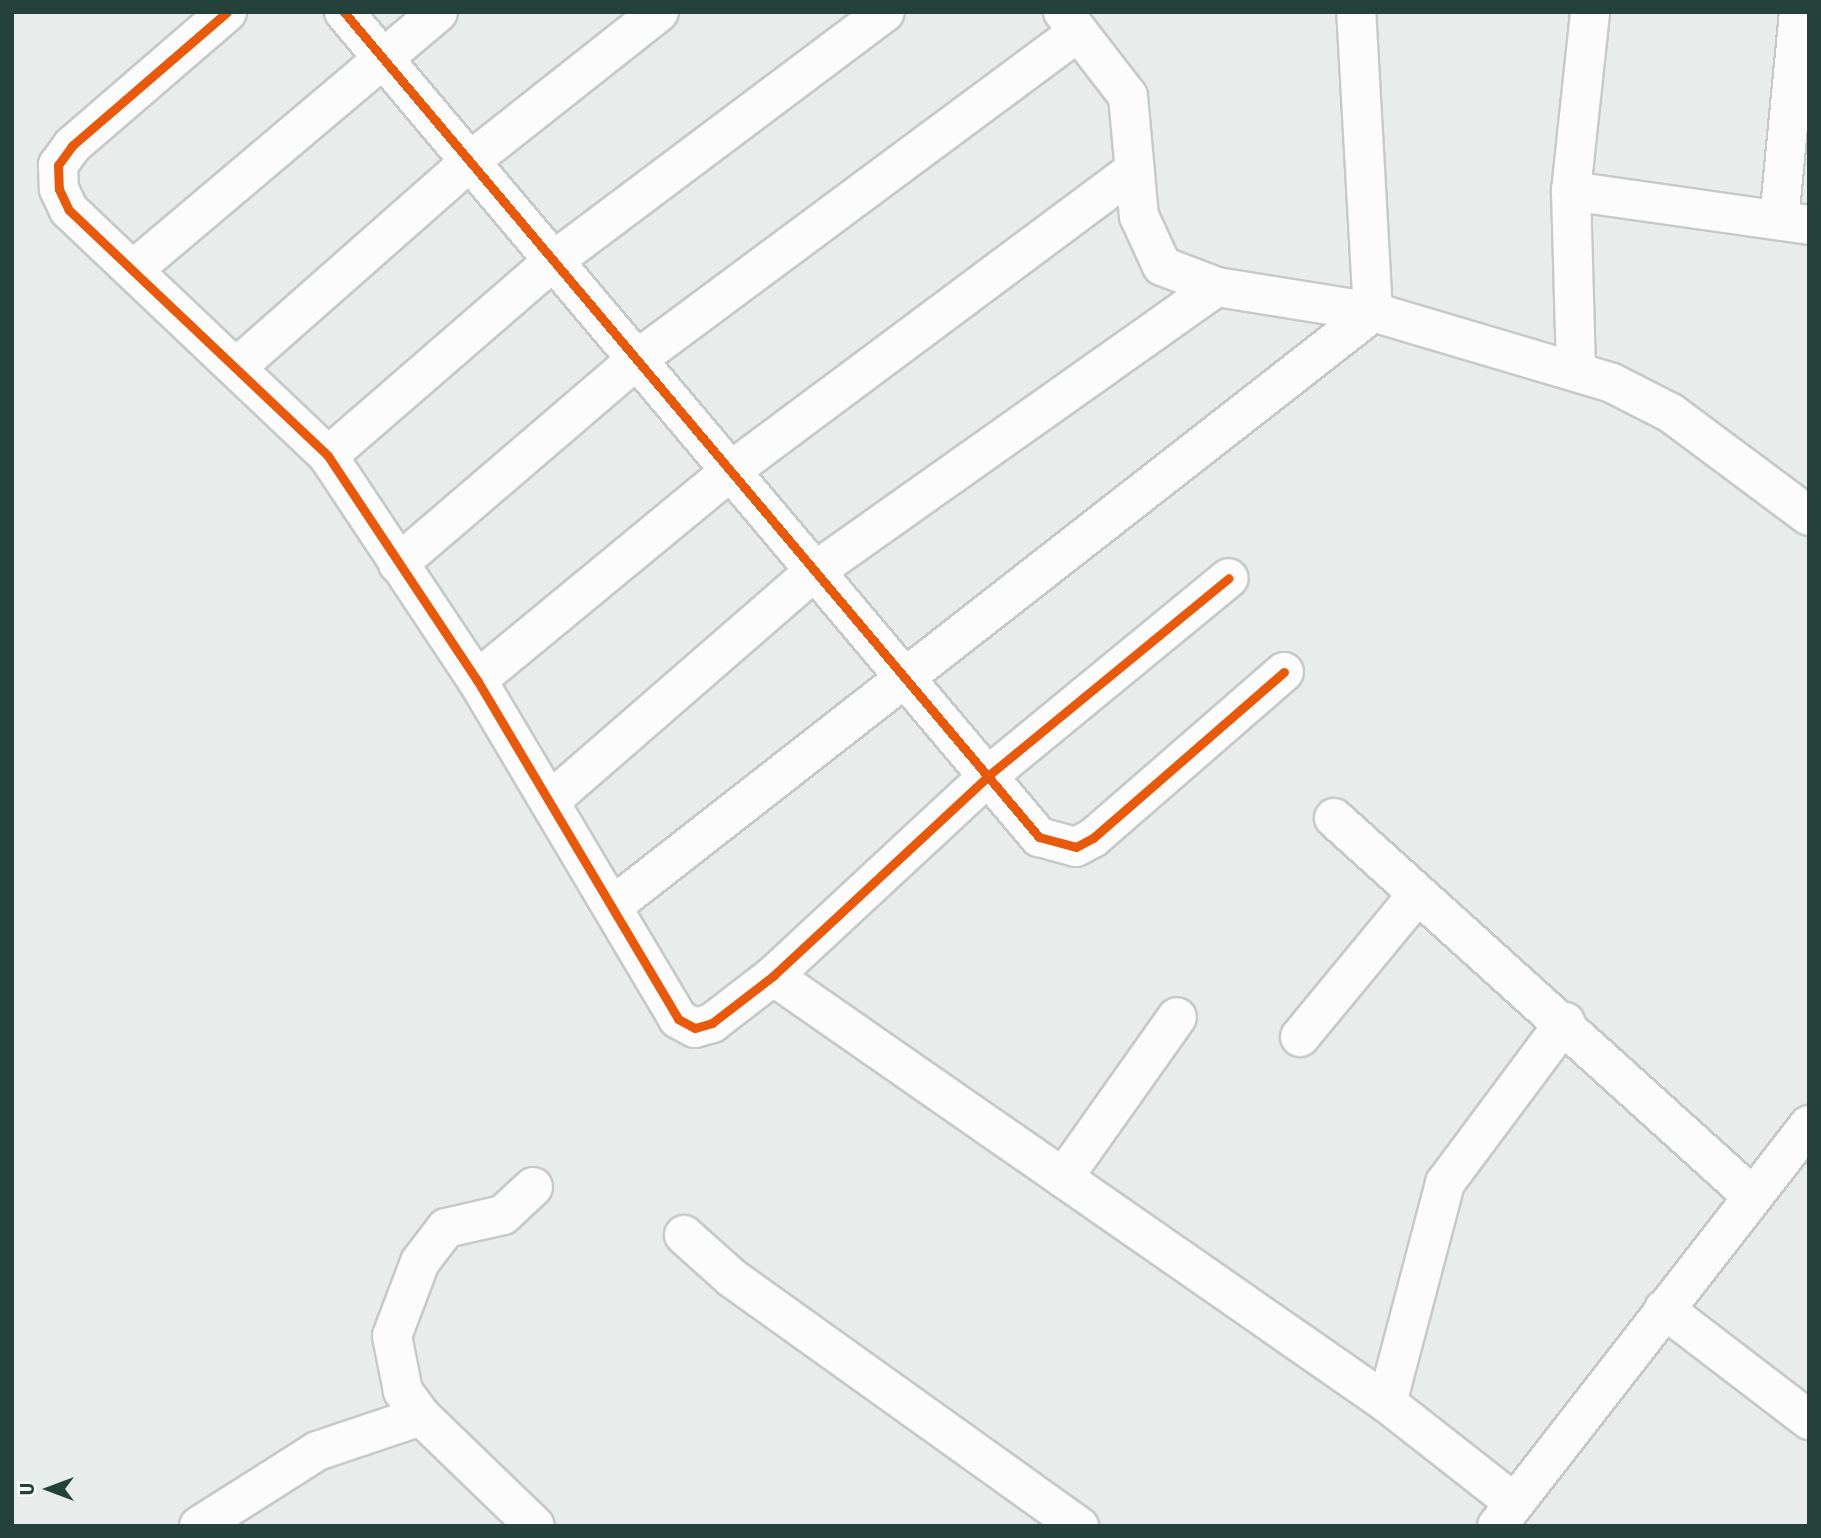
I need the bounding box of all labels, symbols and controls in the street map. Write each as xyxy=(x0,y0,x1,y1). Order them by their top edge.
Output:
north arrow xyxy=(14,1454,84,1524)
text: U xyxy=(16,1483,39,1495)

